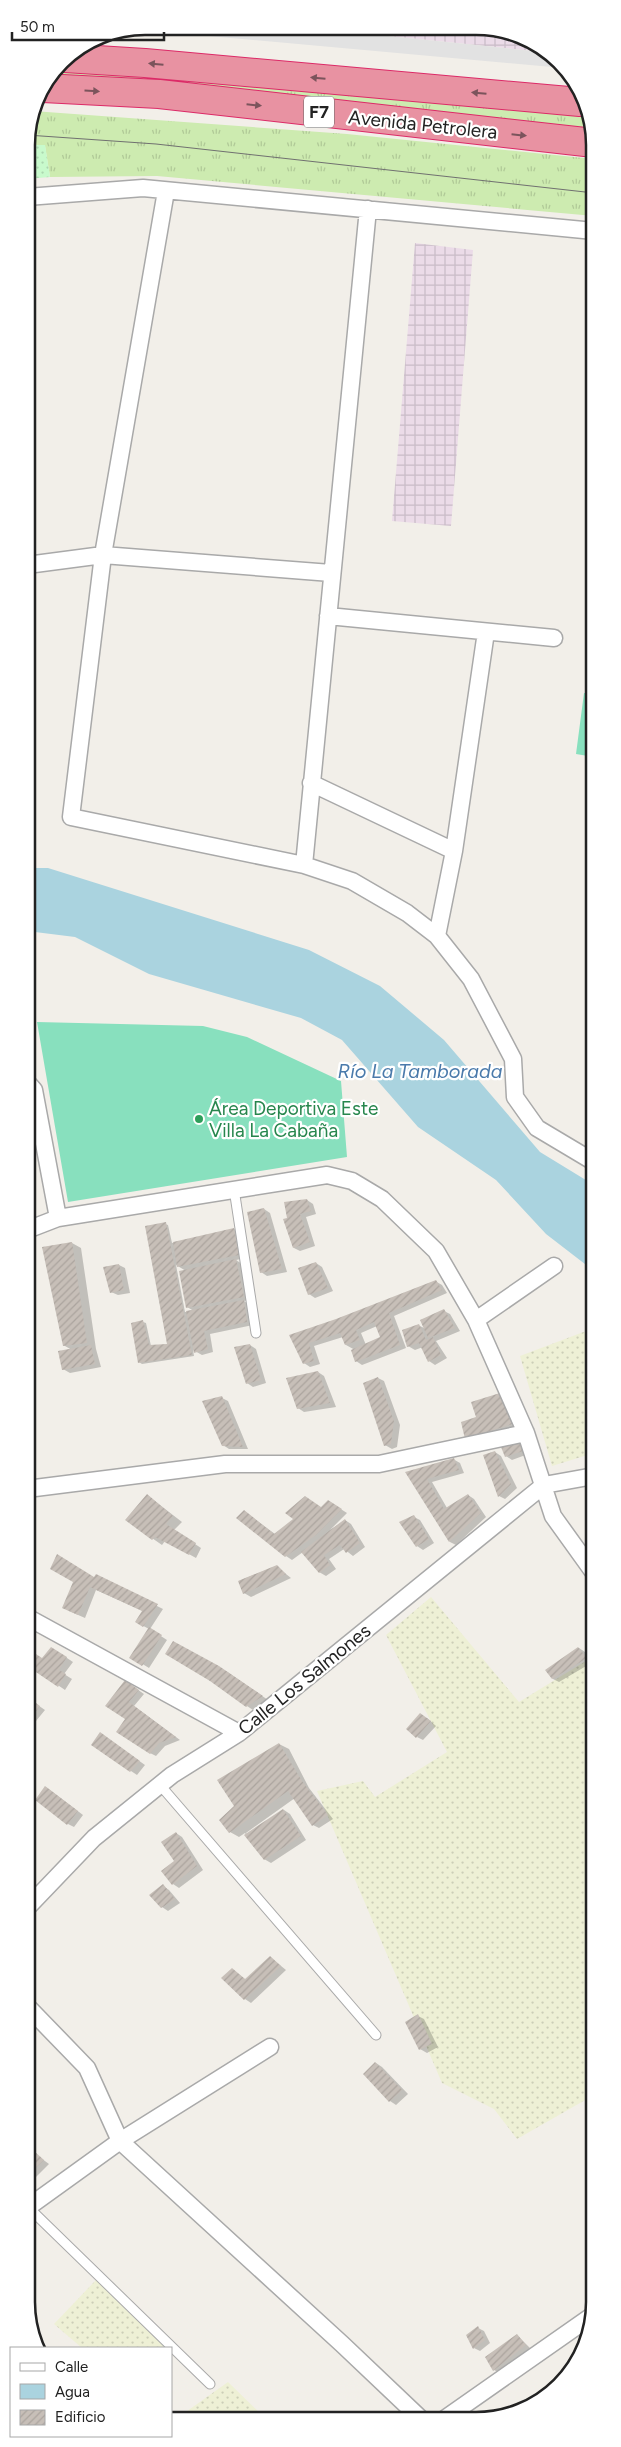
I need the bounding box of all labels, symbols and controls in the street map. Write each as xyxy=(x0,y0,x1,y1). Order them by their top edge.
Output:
scale bar xyxy=(12,10,165,42)
text: 50 m xyxy=(20,18,55,36)
one-way arrow xyxy=(147,60,163,68)
one-way arrow xyxy=(309,74,325,82)
one-way arrow xyxy=(84,88,100,96)
one-way arrow xyxy=(471,89,487,97)
road number: F7 xyxy=(304,96,334,128)
one-way arrow xyxy=(246,101,262,109)
street label: Avenida Petrolera xyxy=(347,105,499,144)
one-way arrow xyxy=(512,131,528,139)
water label: Río La Tamborada xyxy=(338,1059,503,1083)
place label: Área Deportiva Este Villa La Cabaña xyxy=(209,1097,378,1142)
marker: Área Deportiva Este Villa La Cabaña xyxy=(193,1113,205,1125)
street label: Calle Los Salmones xyxy=(233,1619,375,1740)
legend xyxy=(10,2347,172,2437)
text: Calle xyxy=(55,2358,88,2376)
text: Agua xyxy=(55,2383,90,2401)
text: Edificio xyxy=(55,2408,106,2426)

